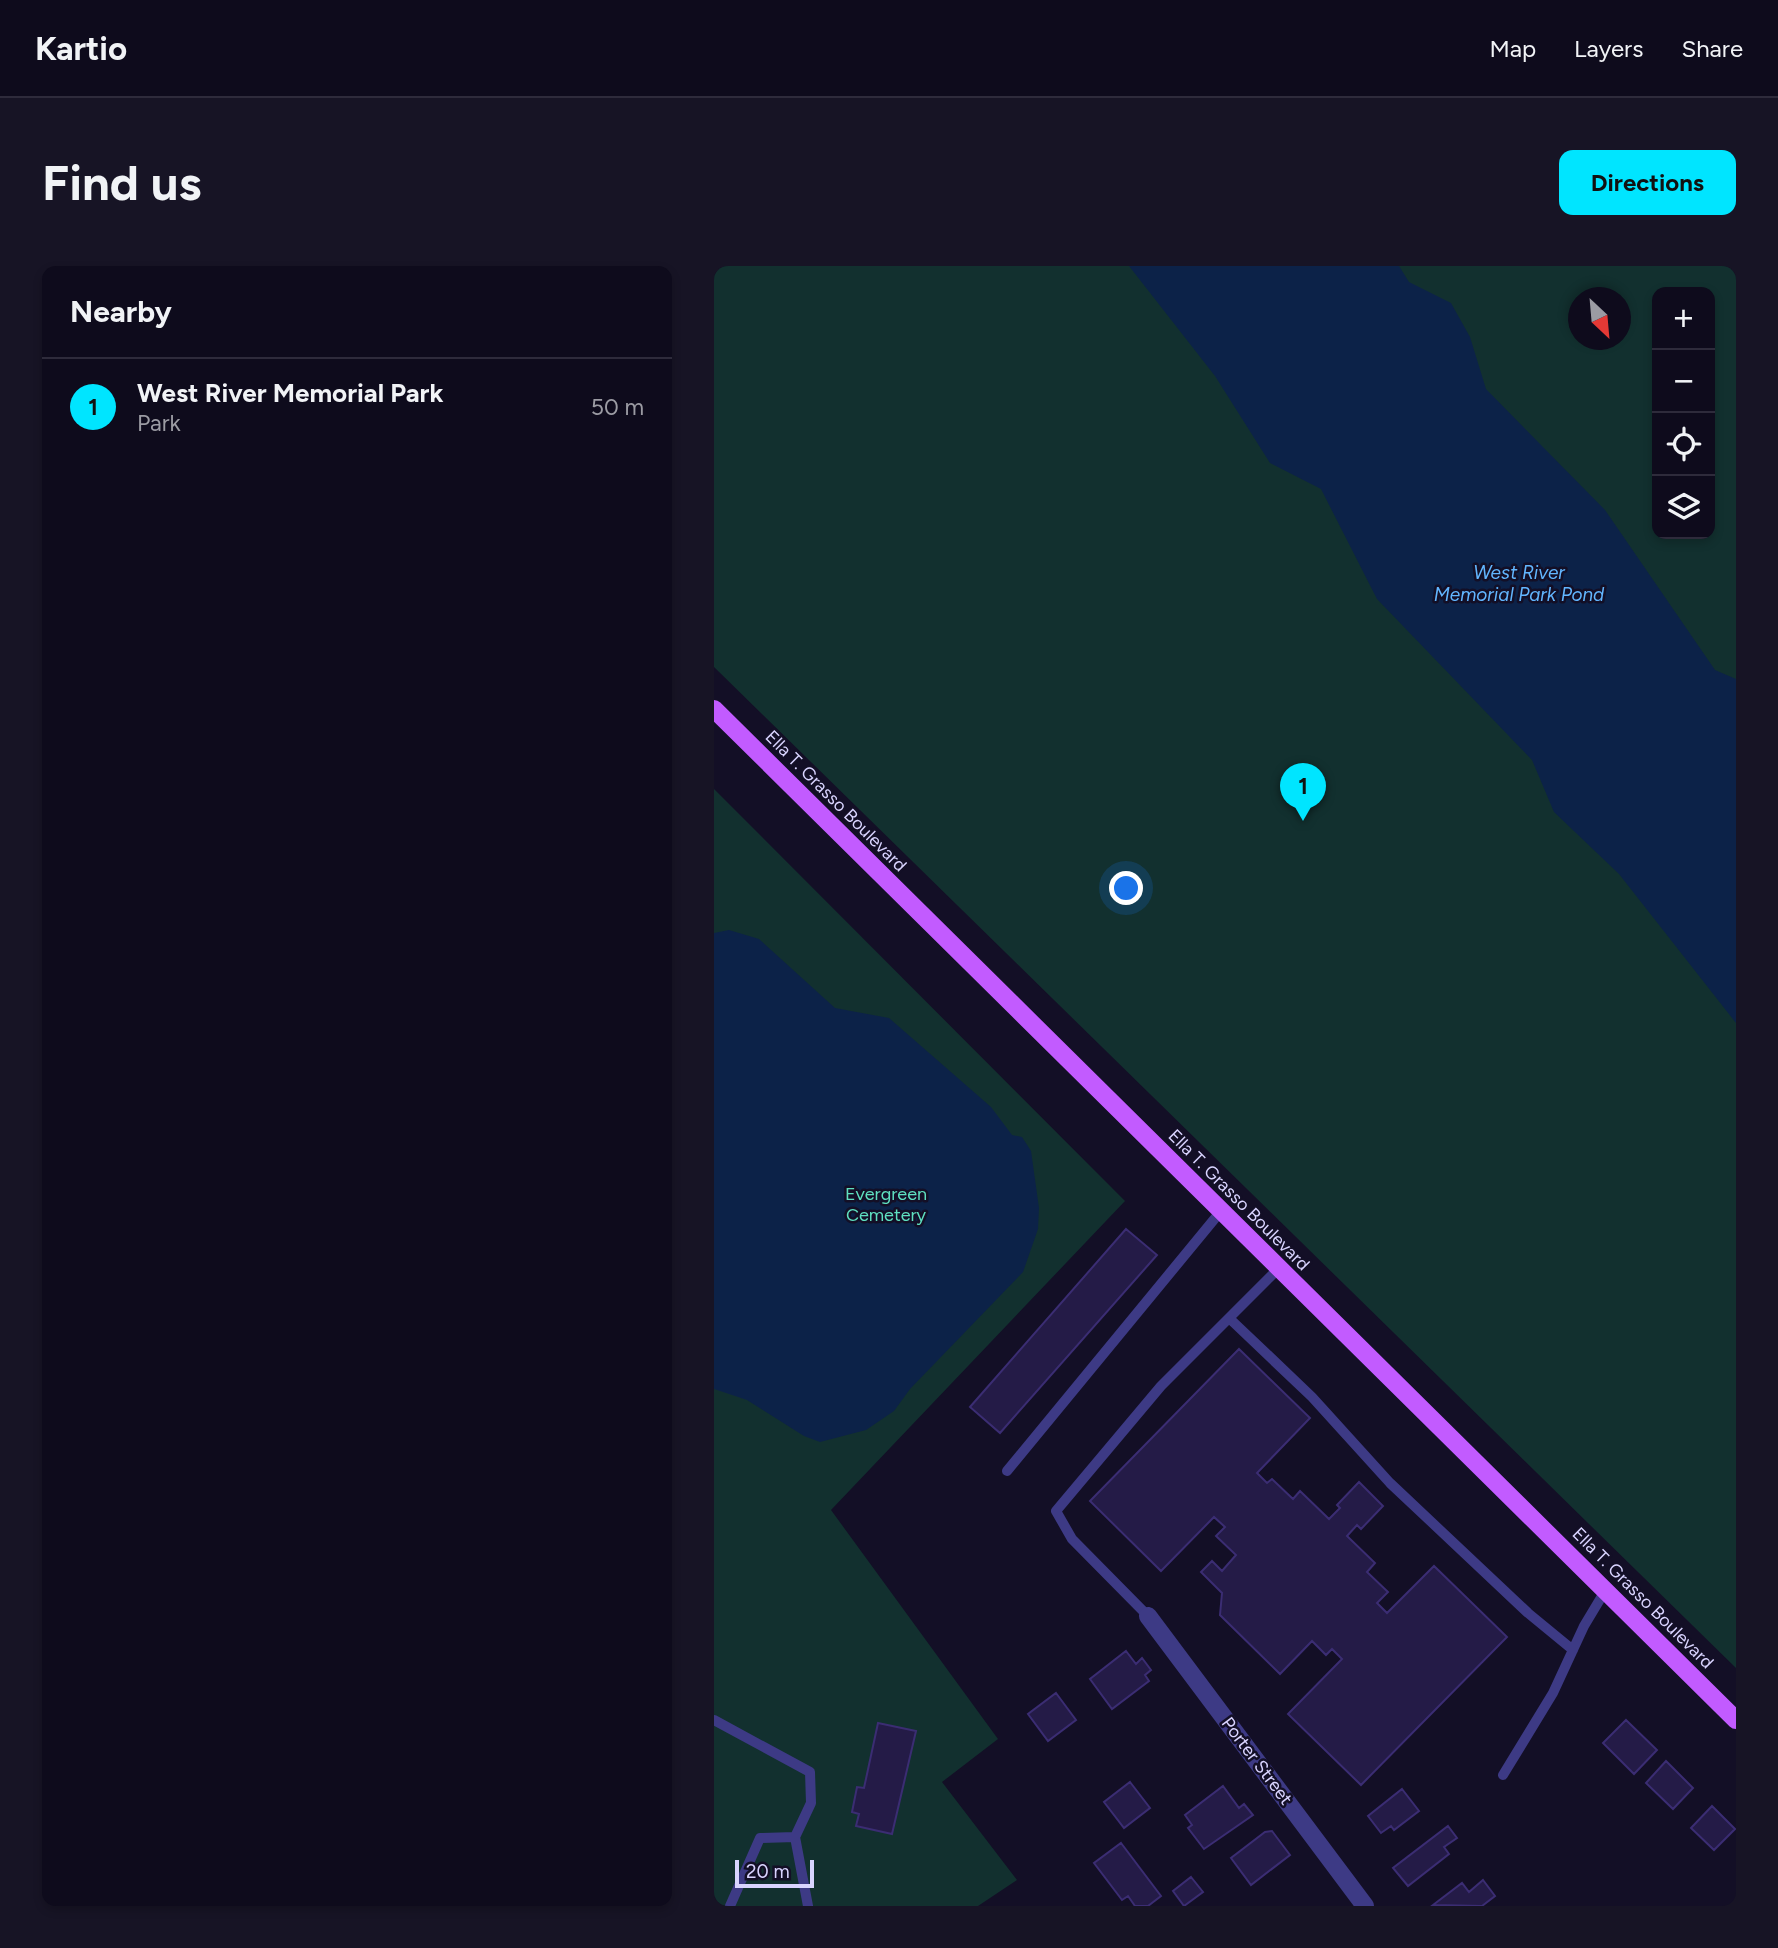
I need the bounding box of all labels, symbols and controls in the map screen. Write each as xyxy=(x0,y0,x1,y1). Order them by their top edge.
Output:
text: Kartio xyxy=(35,29,127,68)
text: Map xyxy=(1489,34,1536,63)
text: Layers xyxy=(1574,34,1643,63)
text: Share xyxy=(1681,34,1743,63)
button: Directions xyxy=(1559,150,1736,215)
text: Find us xyxy=(42,153,201,212)
north arrow xyxy=(1568,287,1631,350)
map controls xyxy=(1652,287,1715,539)
button: + xyxy=(1652,287,1715,350)
text: Nearby xyxy=(70,293,172,330)
button: − xyxy=(1652,350,1715,413)
text: West River Memorial Park xyxy=(137,377,443,409)
text: 1 xyxy=(88,393,98,421)
text: 50 m xyxy=(591,393,644,421)
text: Park xyxy=(137,409,181,437)
button: locate xyxy=(1652,413,1715,476)
button: layers xyxy=(1652,476,1715,539)
water label: West River Memorial Park Pond xyxy=(1434,561,1605,606)
street label: Ella T. Grasso Boulevard xyxy=(761,726,911,876)
pin: 1 xyxy=(1280,763,1326,821)
your location xyxy=(1109,871,1143,905)
street label: Ella T. Grasso Boulevard xyxy=(1164,1125,1314,1275)
park label: Evergreen Cemetery xyxy=(845,1183,927,1226)
street label: Ella T. Grasso Boulevard xyxy=(1568,1523,1718,1673)
street label: Porter Street xyxy=(1217,1713,1297,1809)
scale bar xyxy=(735,1857,814,1889)
text: 20 m xyxy=(746,1860,790,1883)

